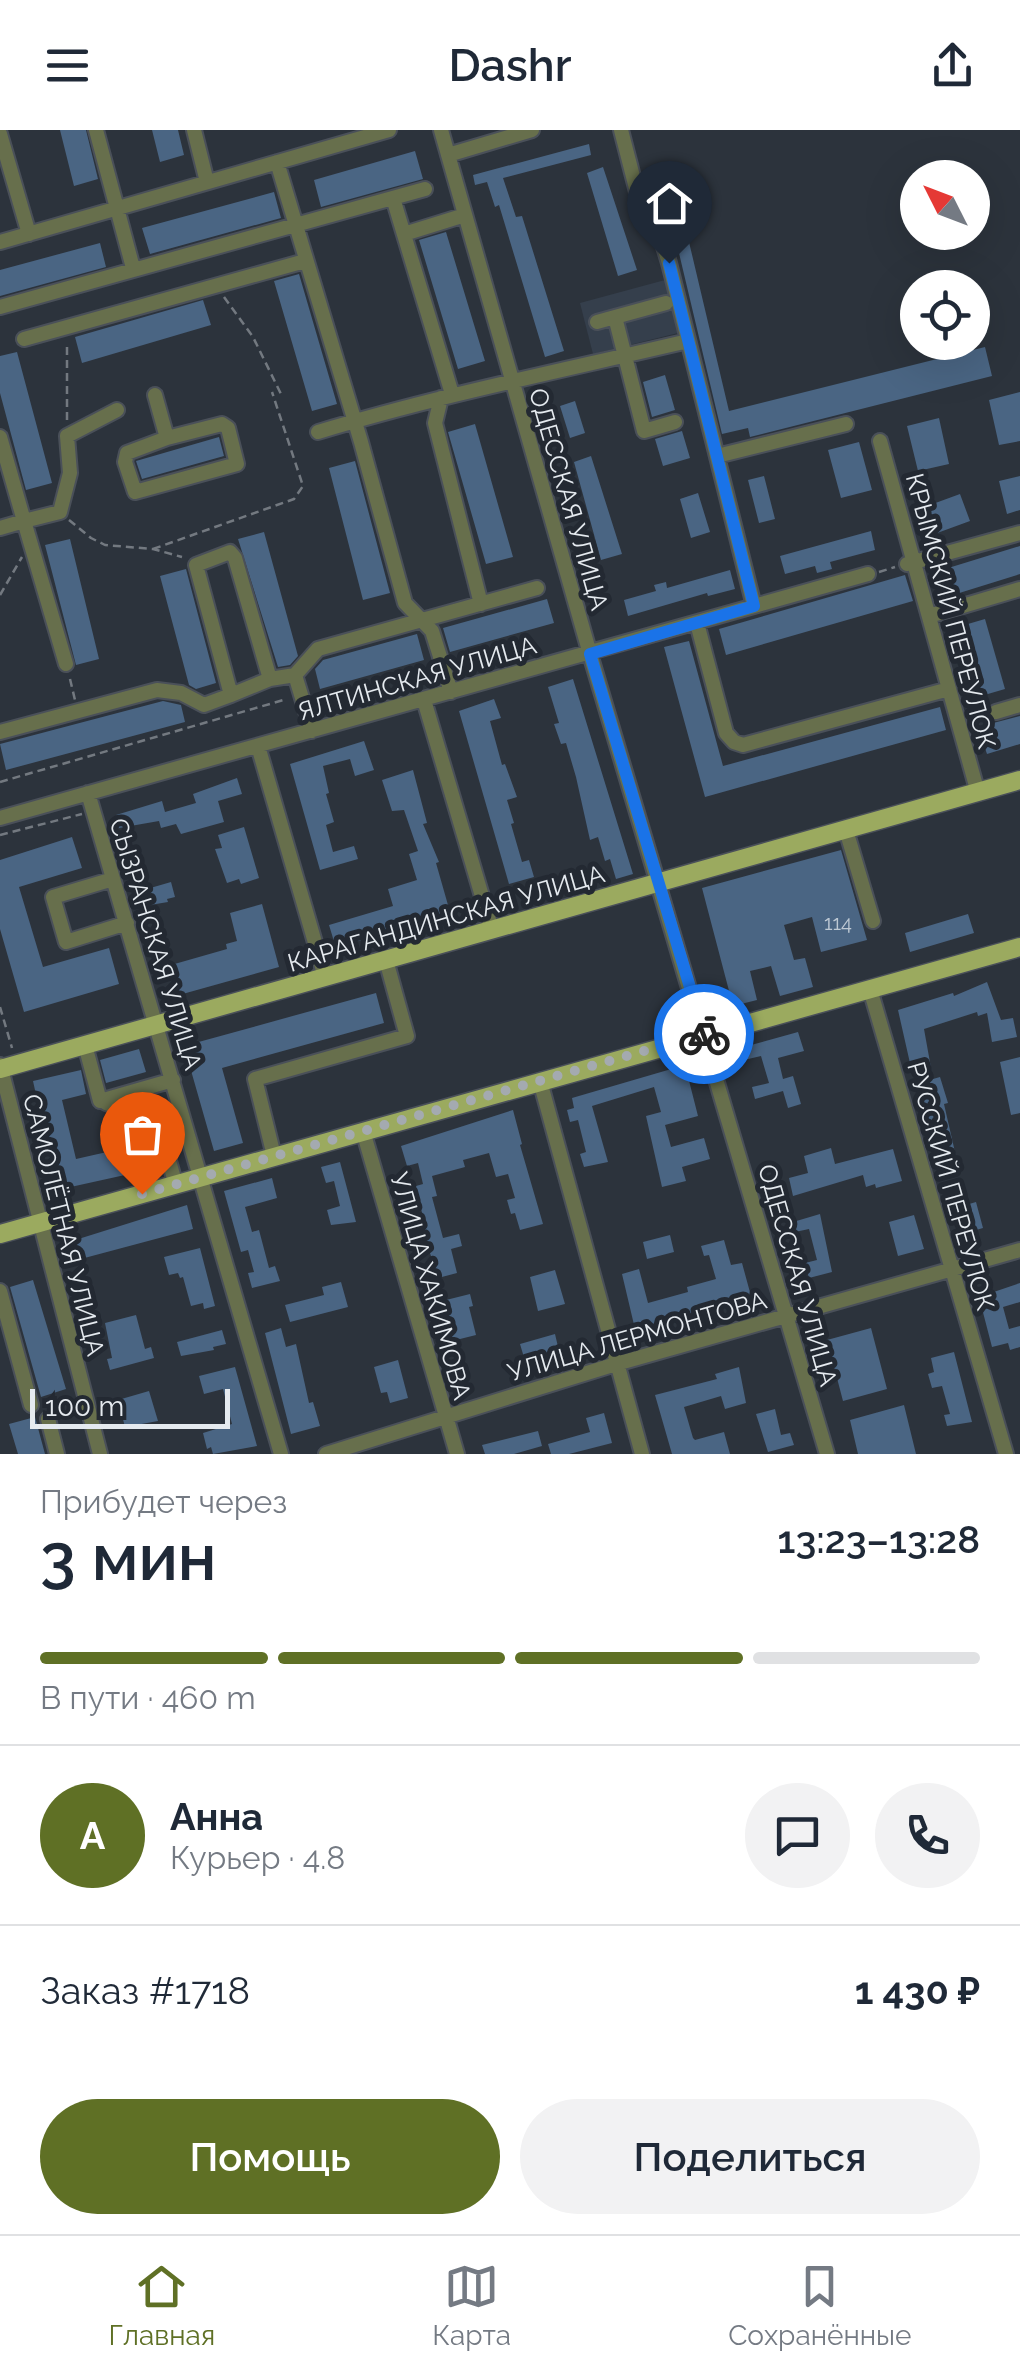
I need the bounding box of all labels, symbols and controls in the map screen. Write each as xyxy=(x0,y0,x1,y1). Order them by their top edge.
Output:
icon: menu xyxy=(40,38,95,93)
icon: share xyxy=(925,38,980,93)
text: Dashr xyxy=(448,39,572,92)
north arrow xyxy=(900,160,990,250)
map controls xyxy=(900,160,990,360)
pin xyxy=(627,161,712,264)
icon: home xyxy=(642,176,697,231)
button: locate xyxy=(900,270,990,360)
street label: ОДЕССКАЯ УЛИЦА xyxy=(523,385,615,613)
street label: КРЫМСКИЙ ПЕРЕУЛОК xyxy=(900,470,1002,752)
street label: ЯЛТИНСКАЯ УЛИЦА xyxy=(294,630,540,726)
street label: СЫЗРАНСКАЯ УЛИЦА xyxy=(103,814,209,1074)
street label: КАРАГАНДИНСКАЯ УЛИЦА xyxy=(284,858,608,978)
house number: 114 xyxy=(824,911,852,935)
courier xyxy=(654,984,754,1084)
icon: bike xyxy=(677,1007,732,1062)
street label: РУССКИЙ ПЕРЕУЛОК xyxy=(901,1058,1001,1314)
street label: САМОЛЁТНАЯ УЛИЦА xyxy=(17,1091,111,1359)
pin xyxy=(100,1092,185,1195)
icon: bag xyxy=(115,1107,170,1162)
street label: ОДЕССКАЯ УЛИЦА xyxy=(752,1161,844,1389)
street label: УЛИЦА ХАКИМОВА xyxy=(384,1169,478,1403)
street label: УЛИЦА ЛЕРМОНТОВА xyxy=(504,1285,770,1387)
scale bar xyxy=(30,1384,230,1428)
text: 100 m xyxy=(45,1390,124,1423)
text: Прибудет через xyxy=(40,1483,287,1520)
text: 13:23–13:28 xyxy=(778,1517,980,1562)
text: 3 мин xyxy=(40,1519,217,1595)
text: В пути · 460 m xyxy=(40,1679,256,1716)
button: chat xyxy=(745,1783,850,1888)
button: phone xyxy=(875,1783,980,1888)
text: Анна xyxy=(170,1794,263,1839)
text: А xyxy=(80,1813,105,1858)
text: Курьер · 4.8 xyxy=(170,1839,345,1876)
text: Заказ #1718 xyxy=(40,1968,250,2013)
text: 1 430 ₽ xyxy=(855,1968,980,2013)
button: Помощь xyxy=(40,2099,500,2214)
button: Поделиться xyxy=(520,2099,980,2214)
tab: Главная xyxy=(109,2259,215,2352)
tab: Карта xyxy=(432,2259,511,2352)
tab: Сохранённые xyxy=(728,2259,911,2352)

